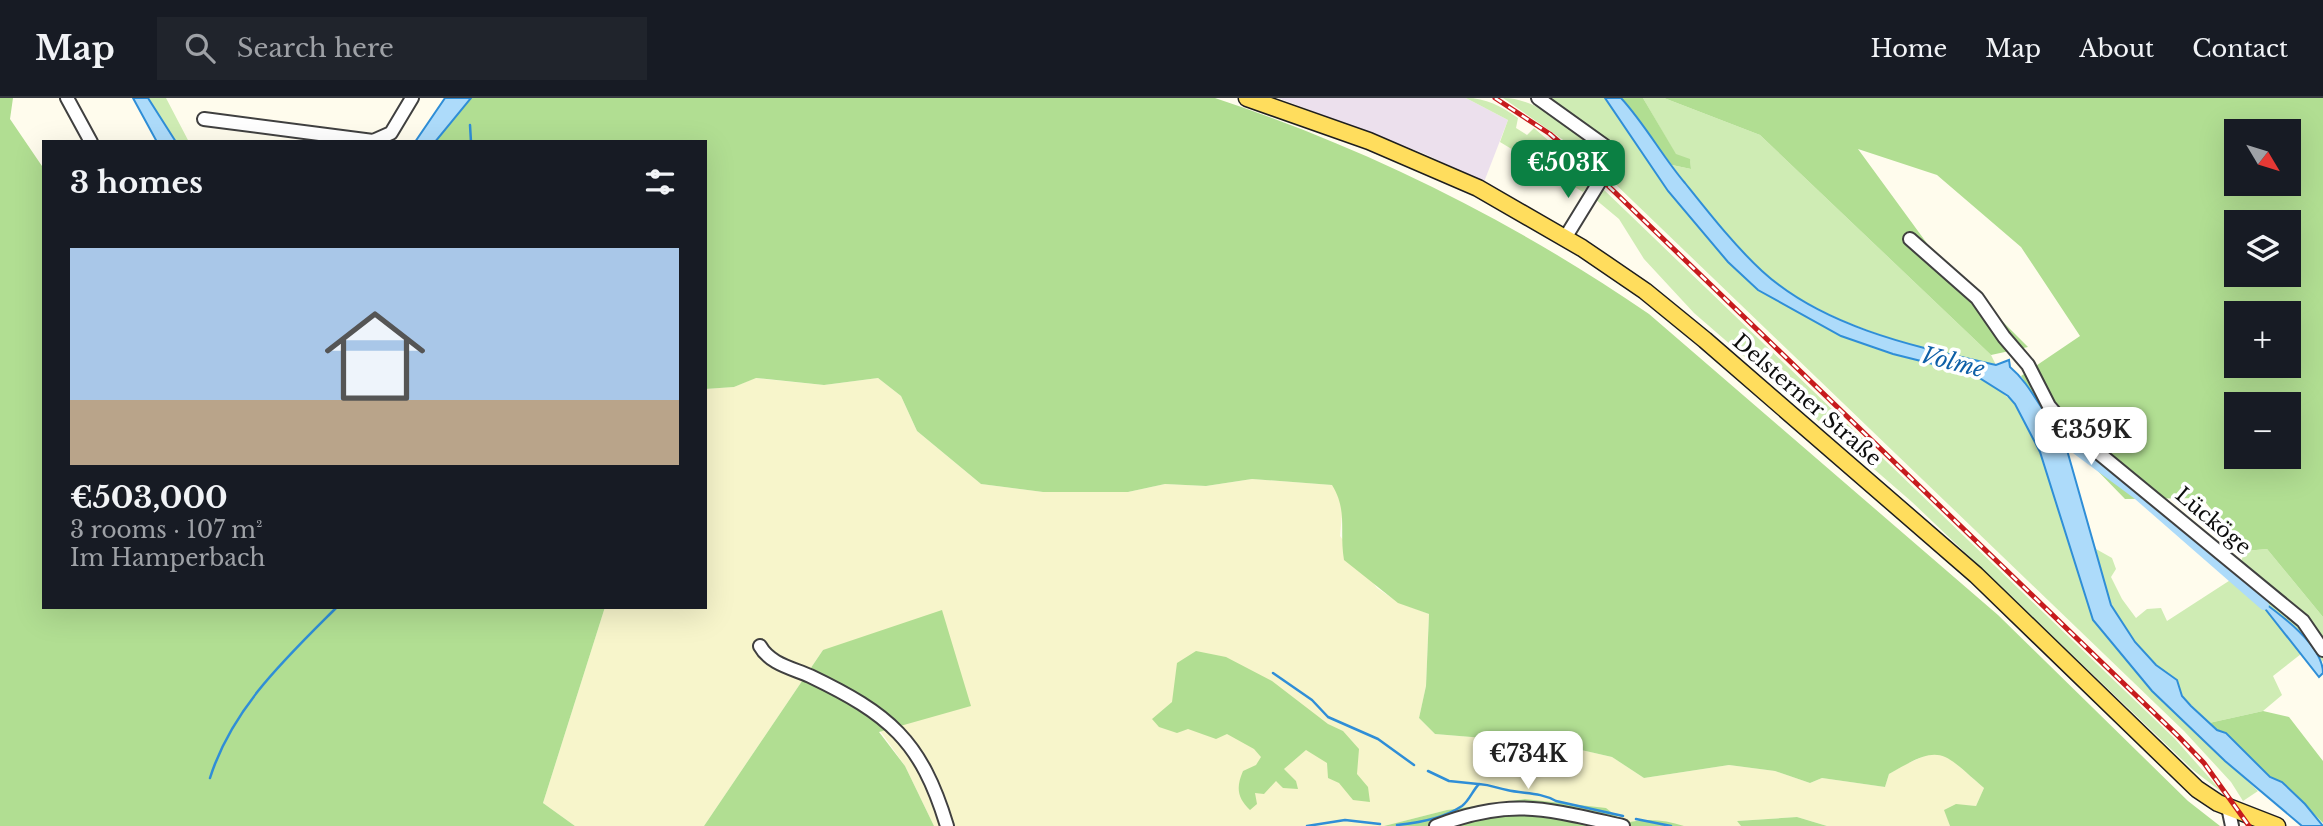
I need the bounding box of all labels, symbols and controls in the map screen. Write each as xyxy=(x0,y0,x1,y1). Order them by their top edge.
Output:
search box xyxy=(157,17,647,80)
text: Map xyxy=(35,28,115,69)
icon: search xyxy=(181,29,219,67)
text: Search here xyxy=(237,32,394,64)
text: Home xyxy=(1871,34,1947,63)
text: Map xyxy=(1985,34,2041,63)
text: About xyxy=(2079,34,2154,63)
text: Contact xyxy=(2192,34,2288,63)
north arrow xyxy=(2224,119,2301,196)
map controls xyxy=(2224,119,2301,469)
pin: €503K xyxy=(1519,140,1617,200)
text: €503K xyxy=(1527,149,1609,177)
icon: filters xyxy=(641,163,679,201)
text: 3 homes xyxy=(70,164,203,201)
button: layers xyxy=(2224,210,2301,287)
icon: home xyxy=(312,293,438,419)
button: + xyxy=(2224,301,2301,378)
street label: Delsterner Straße xyxy=(1727,328,1887,472)
water label: Volme xyxy=(1919,341,1988,383)
button: − xyxy=(2224,392,2301,469)
pin: €359K xyxy=(2042,408,2140,467)
text: €359K xyxy=(2051,416,2131,444)
text: €503,000 xyxy=(70,479,228,516)
street label: Lücköge xyxy=(2170,482,2256,560)
text: 3 rooms · 107 m² xyxy=(70,516,263,544)
text: Im Hamperbach xyxy=(70,544,265,572)
pin: €734K xyxy=(1479,732,1577,791)
text: €734K xyxy=(1489,740,1567,768)

